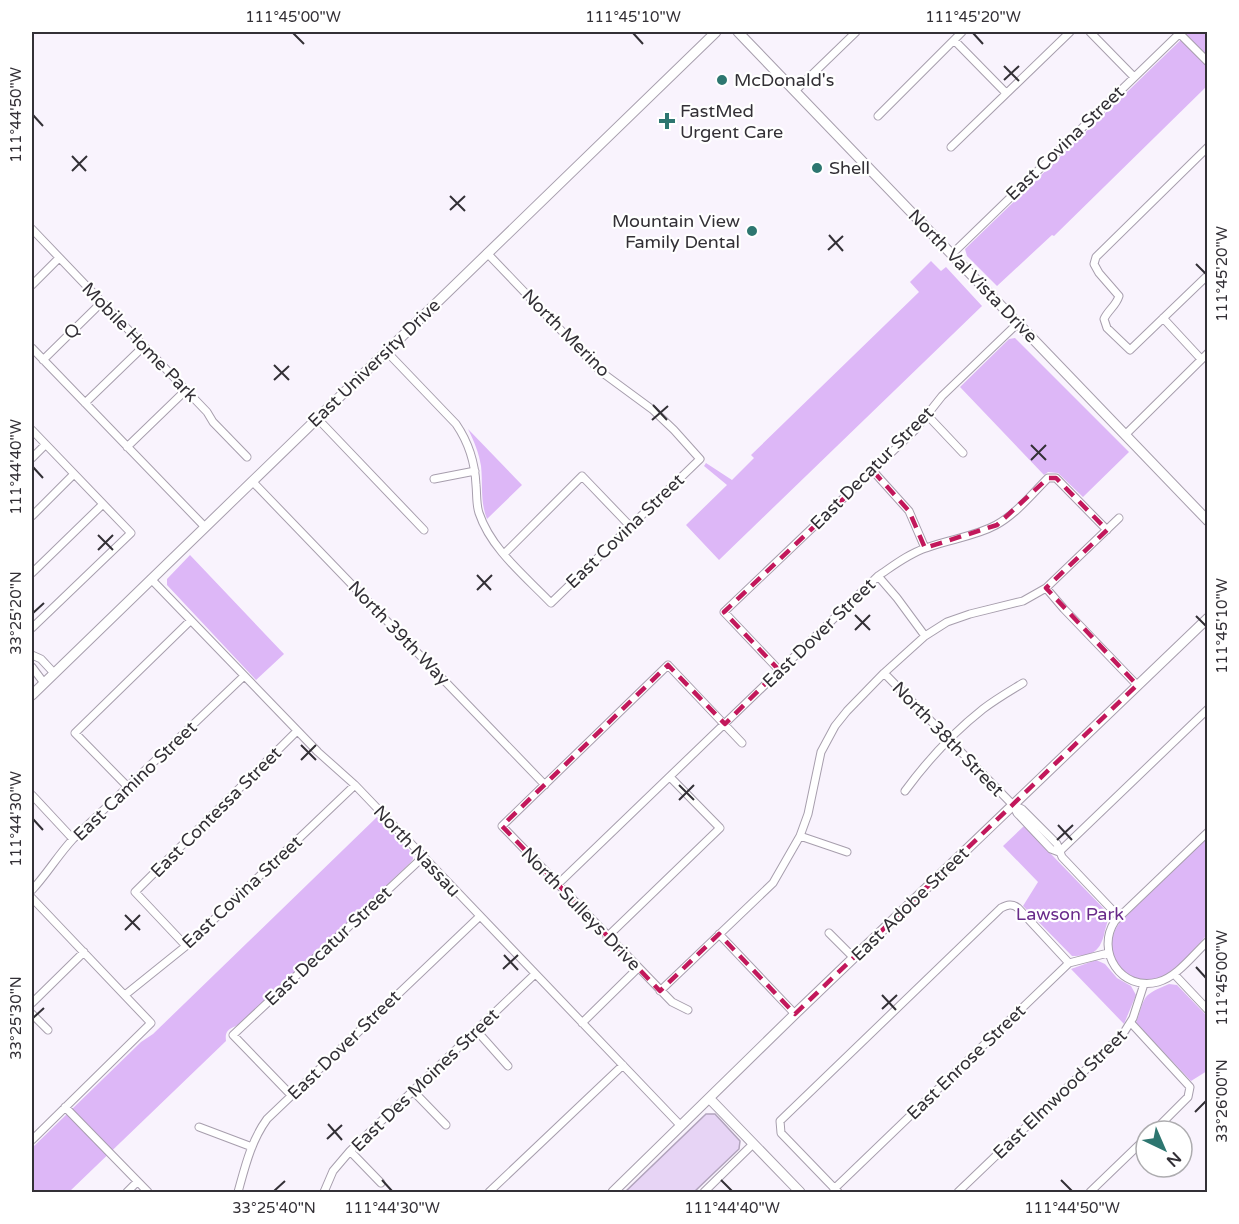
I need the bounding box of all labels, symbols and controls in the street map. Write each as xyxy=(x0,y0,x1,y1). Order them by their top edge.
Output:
text: 111°45'00"W xyxy=(245,8,341,26)
text: 111°45'10"W xyxy=(585,8,681,26)
text: 111°45'20"W xyxy=(925,8,1021,26)
text: 111°44'50"W xyxy=(7,67,25,163)
place label: McDonald's xyxy=(734,69,834,91)
marker: McDonald's xyxy=(715,73,729,87)
street label: East Covina Street xyxy=(1001,81,1129,205)
place label: FastMed Urgent Care xyxy=(680,100,783,143)
marker: FastMed Urgent Care xyxy=(658,112,676,130)
place label: Shell xyxy=(829,157,870,179)
marker: Shell xyxy=(810,161,824,175)
street label: North Val Vista Drive xyxy=(904,205,1042,347)
place label: Mountain View Family Dental xyxy=(612,210,740,253)
marker: Mountain View Family Dental xyxy=(745,224,759,238)
text: 111°45'20"W xyxy=(1213,226,1231,322)
street label: Mobile Home Park xyxy=(77,278,203,406)
street label: North Merino xyxy=(518,285,615,382)
street label: East University Drive xyxy=(303,294,445,432)
street label: Q xyxy=(59,318,85,344)
street label: East Decatur Street xyxy=(806,402,938,534)
text: 111°44'40"W xyxy=(7,419,25,515)
street label: East Covina Street xyxy=(561,469,689,593)
text: 33°25'20"N xyxy=(7,571,25,655)
street label: East Dover Street xyxy=(758,574,880,692)
street label: North 39th Way xyxy=(344,576,455,690)
text: 111°45'10"W xyxy=(1213,578,1231,674)
street label: North 38th Street xyxy=(888,677,1008,801)
street label: East Camino Street xyxy=(69,716,201,846)
street label: East Contessa Street xyxy=(146,742,286,882)
text: 111°44'30"W xyxy=(7,771,25,867)
street label: North Nassau xyxy=(369,801,465,901)
street label: East Covina Street xyxy=(177,831,307,953)
street label: East Adobe Street xyxy=(847,842,973,966)
street label: North Sulleys Drive xyxy=(517,843,645,975)
street label: East Decatur Street xyxy=(260,882,396,1010)
park label: Lawson Park xyxy=(1016,903,1124,925)
text: 111°45'00"W xyxy=(1213,930,1231,1026)
text: 33°25'30"N xyxy=(7,976,25,1060)
street label: East Dover Street xyxy=(283,986,405,1104)
street label: East Enrose Street xyxy=(902,1000,1030,1124)
street label: East Des Moines Street xyxy=(347,1004,503,1156)
street label: East Elmwood Street xyxy=(989,1024,1132,1164)
text: 33°26'00"N xyxy=(1213,1059,1231,1143)
north arrow xyxy=(1134,1119,1194,1179)
text: N xyxy=(1162,1147,1185,1171)
text: 33°25'40"N xyxy=(232,1199,316,1217)
text: 111°44'30"W xyxy=(344,1199,440,1217)
text: 111°44'40"W xyxy=(684,1199,780,1217)
text: 111°44'50"W xyxy=(1024,1199,1120,1217)

